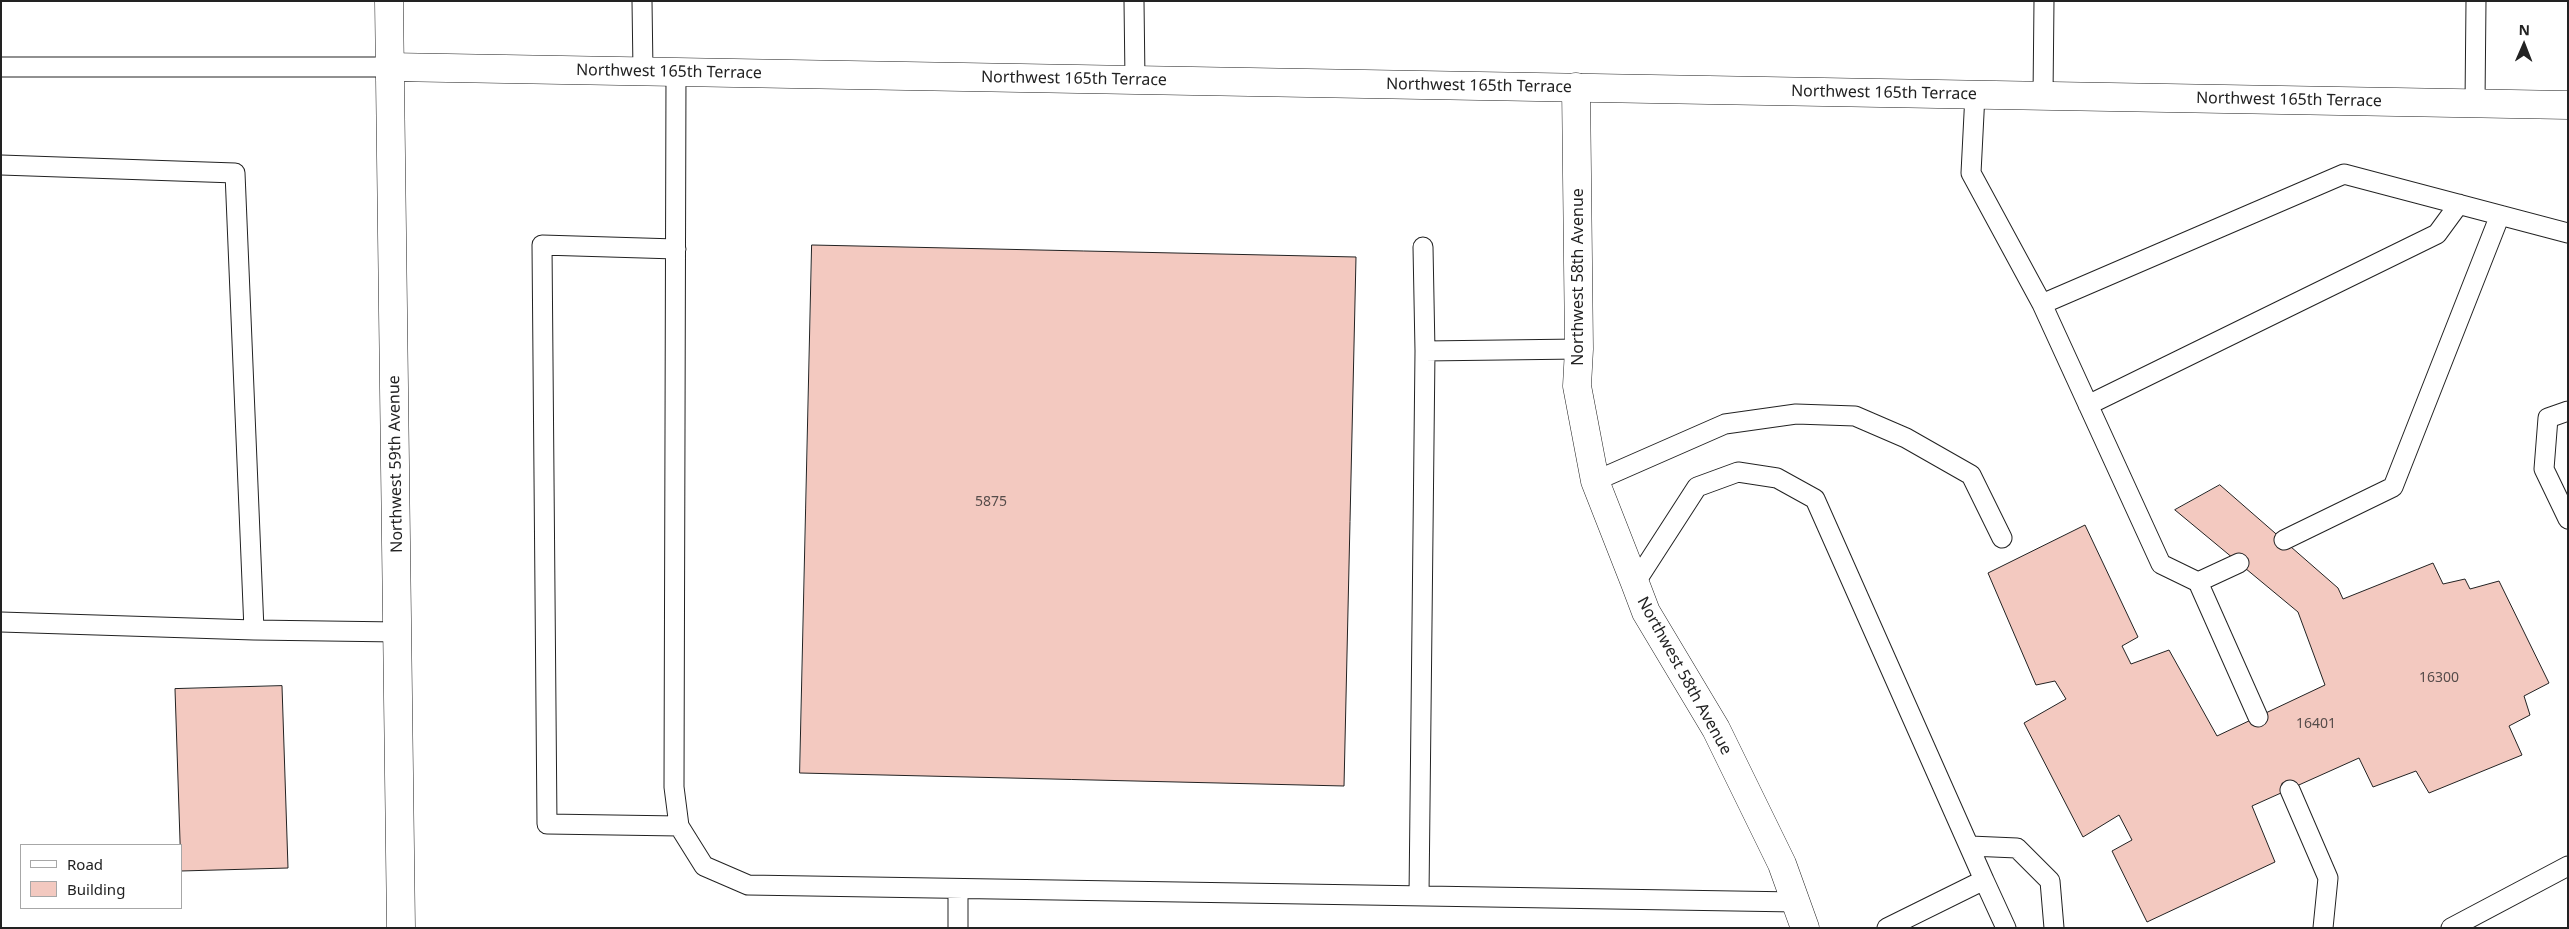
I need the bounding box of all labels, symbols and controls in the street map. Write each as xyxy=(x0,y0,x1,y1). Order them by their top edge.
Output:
north arrow xyxy=(2499,20,2549,70)
text: N xyxy=(2518,20,2530,39)
street label: Northwest 165th Terrace xyxy=(576,61,762,83)
street label: Northwest 165th Terrace xyxy=(981,68,1167,90)
street label: Northwest 165th Terrace xyxy=(1386,75,1572,97)
street label: Northwest 165th Terrace xyxy=(1791,82,1977,104)
street label: Northwest 165th Terrace xyxy=(2196,89,2382,111)
street label: Northwest 58th Avenue xyxy=(1568,188,1588,366)
street label: Northwest 59th Avenue xyxy=(385,375,407,553)
house number: 5875 xyxy=(975,494,1007,510)
street label: Northwest 58th Avenue xyxy=(1633,594,1735,758)
house number: 16300 xyxy=(2419,670,2459,686)
house number: 16401 xyxy=(2296,716,2336,732)
legend xyxy=(20,844,182,909)
text: Road xyxy=(67,854,103,874)
text: Building xyxy=(67,879,125,899)

